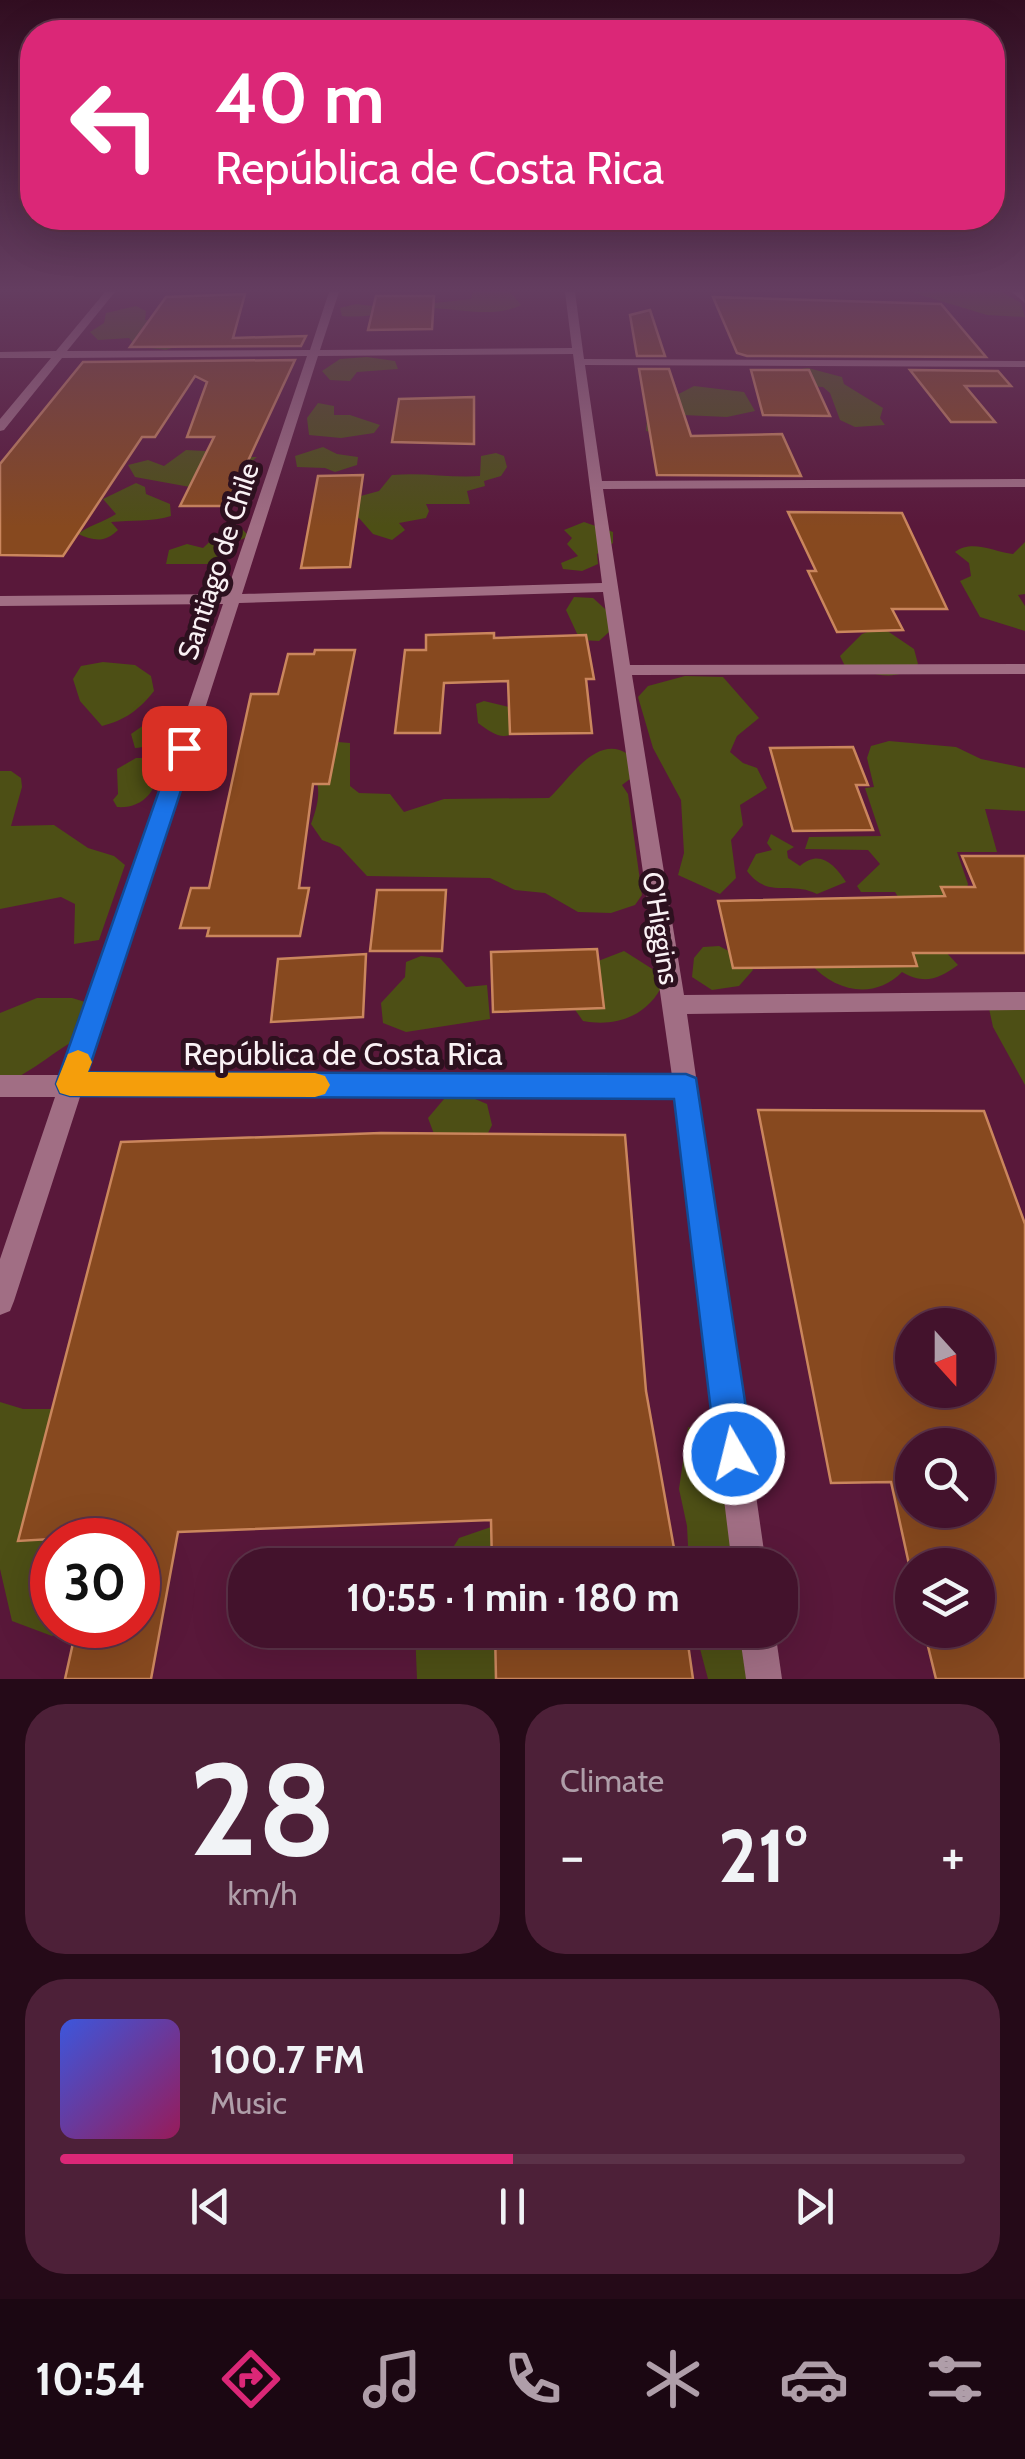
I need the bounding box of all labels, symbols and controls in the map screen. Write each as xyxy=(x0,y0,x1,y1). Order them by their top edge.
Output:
text: 40 m xyxy=(215,55,384,141)
icon: left xyxy=(50,60,180,190)
text: República de Costa Rica xyxy=(215,141,664,195)
street label: Santiago de Chile xyxy=(170,458,266,664)
pin xyxy=(142,706,227,791)
icon: arrive xyxy=(157,721,212,776)
street label: O'Higgins xyxy=(635,869,687,987)
street label: República de Costa Rica xyxy=(183,1034,503,1073)
north arrow xyxy=(895,1308,995,1408)
map controls xyxy=(895,1308,995,1648)
position arrow xyxy=(682,1402,786,1506)
button: search xyxy=(895,1428,995,1528)
speed limit sign: 30 xyxy=(30,1518,160,1648)
button: layers xyxy=(895,1548,995,1648)
text: 10:55 · 1 min · 180 m xyxy=(347,1574,680,1621)
text: 28 xyxy=(189,1730,336,1888)
text: Climate xyxy=(560,1761,664,1800)
text: 21° xyxy=(718,1810,807,1901)
text: − xyxy=(560,1822,584,1889)
text: + xyxy=(941,1822,965,1889)
text: km/h xyxy=(227,1874,298,1913)
text: 100.7 FM xyxy=(210,2036,365,2083)
text: Music xyxy=(210,2083,287,2122)
icon: previous xyxy=(183,2179,238,2234)
icon: pause xyxy=(485,2179,540,2234)
icon: next xyxy=(787,2179,842,2234)
icon: directions xyxy=(216,2344,286,2414)
icon: music xyxy=(357,2344,427,2414)
icon: phone xyxy=(498,2344,568,2414)
icon: climate xyxy=(638,2344,708,2414)
icon: car xyxy=(779,2344,849,2414)
icon: filters xyxy=(920,2344,990,2414)
text: 10:54 xyxy=(35,2352,146,2406)

